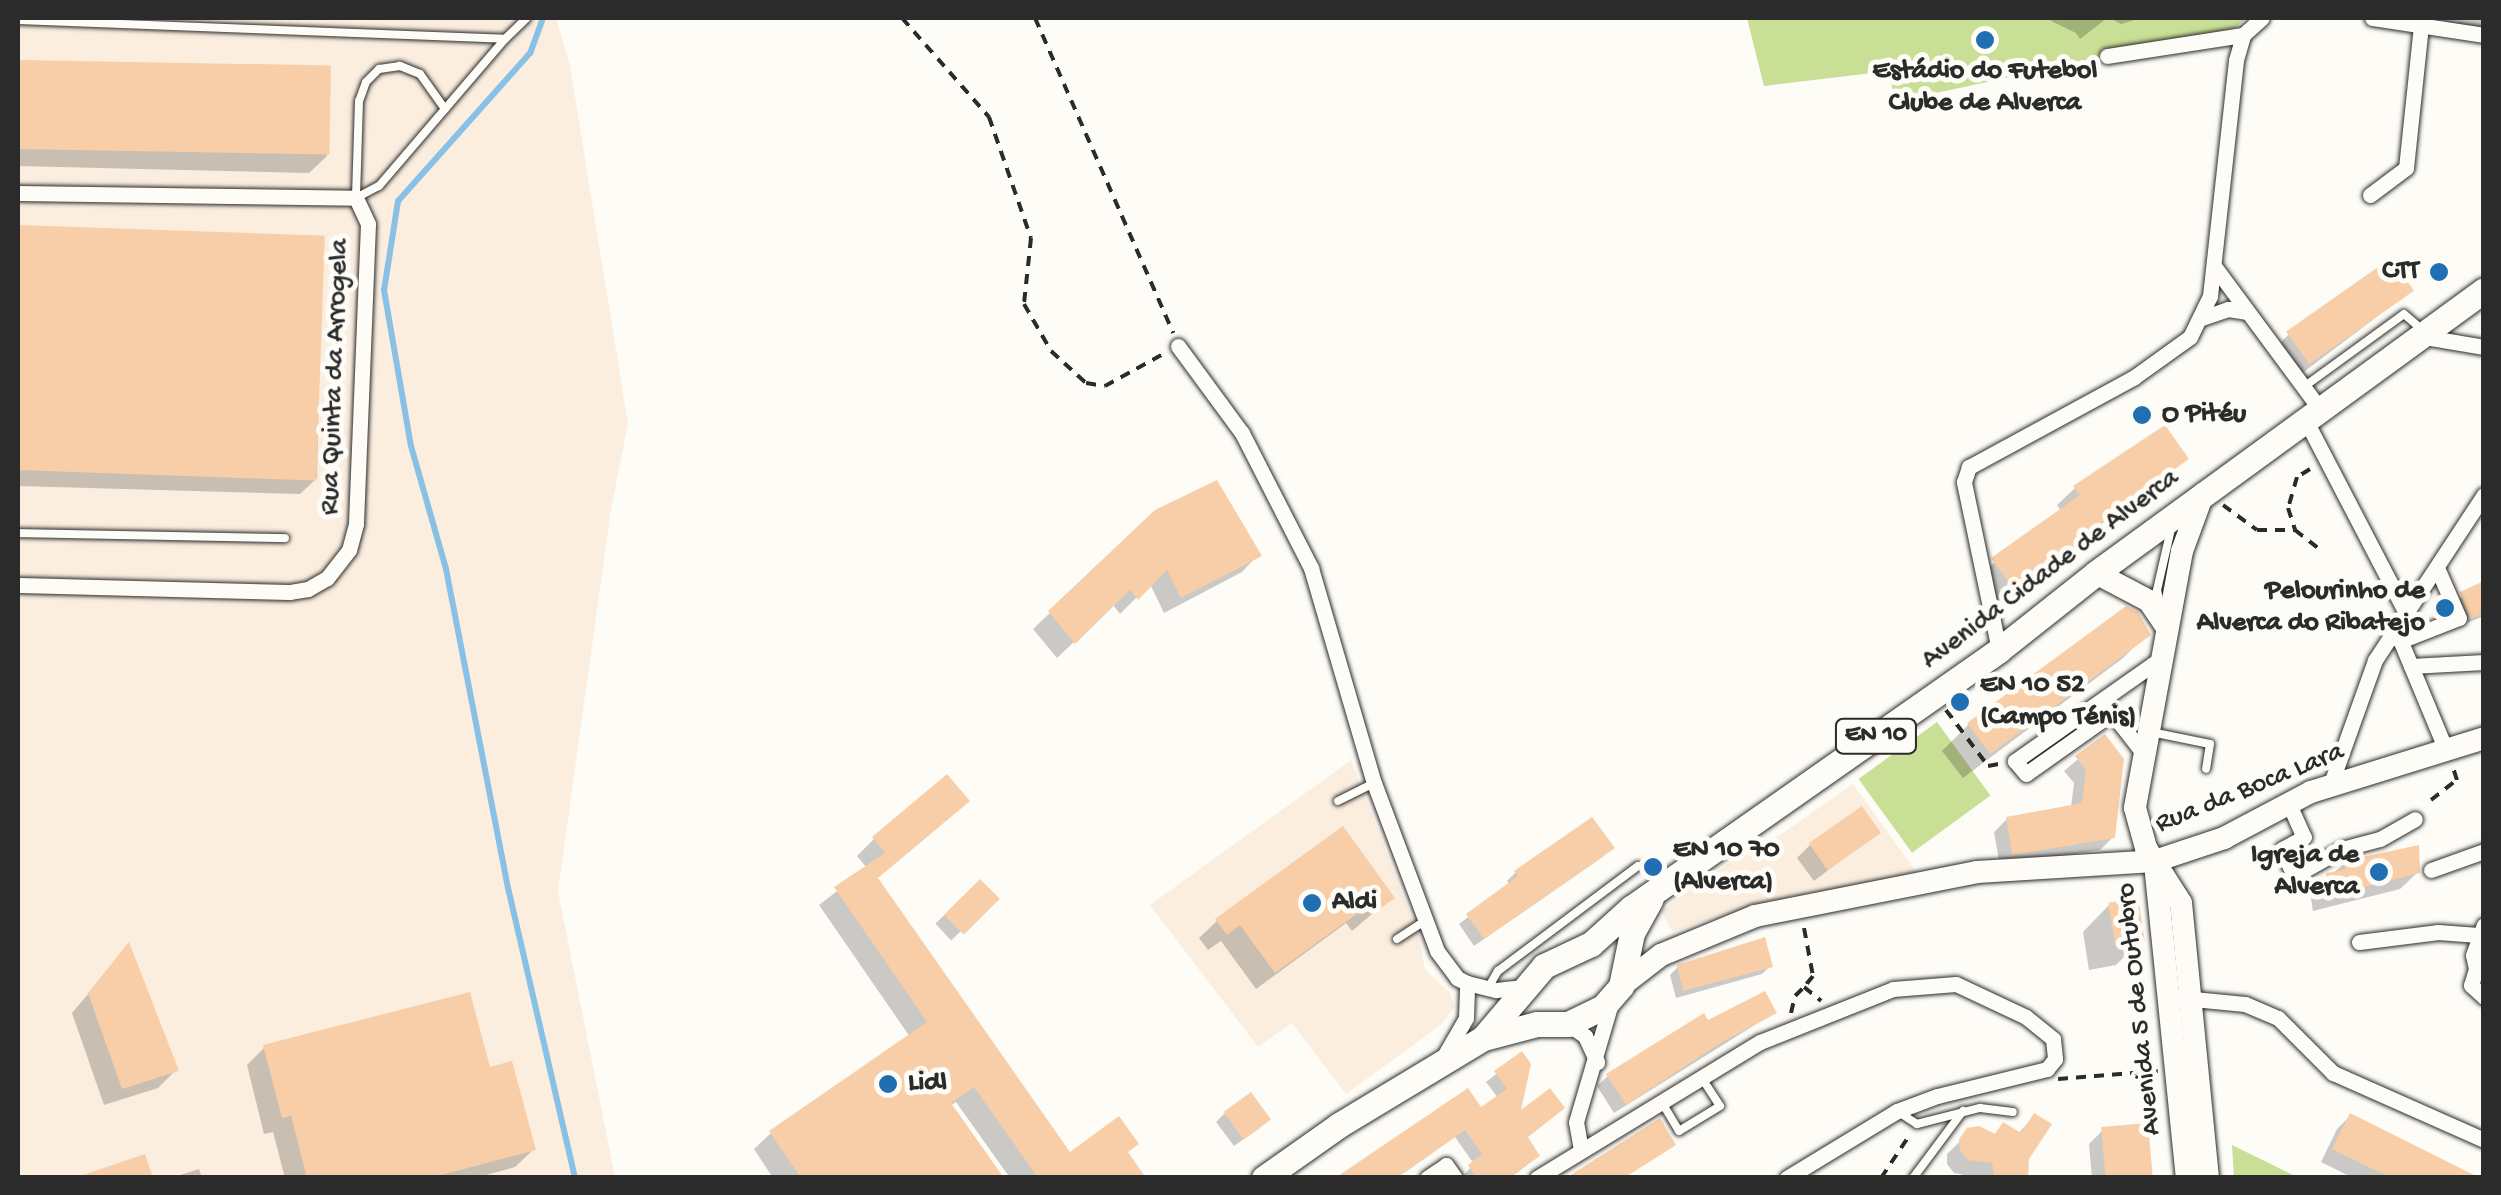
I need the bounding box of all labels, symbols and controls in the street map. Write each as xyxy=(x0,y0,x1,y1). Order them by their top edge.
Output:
marker: Estádio do Futebol Clube de Alverca xyxy=(1974,29,1996,51)
place label: Estádio do Futebol Clube de Alverca xyxy=(1873,55,2097,121)
street label: Rua Quinta da Arrogela xyxy=(314,238,358,516)
place label: CTT xyxy=(2382,255,2419,289)
marker: CTT xyxy=(2428,261,2450,283)
place label: O Pitéu xyxy=(2162,398,2246,432)
marker: O Pitéu xyxy=(2131,404,2153,426)
street label: Avenida Cidade de Alverca xyxy=(1916,462,2186,678)
place label: Pelourinho de Alverca do Ribatejo xyxy=(2197,575,2425,641)
marker: Pelourinho de Alverca do Ribatejo xyxy=(2434,597,2456,619)
place label: EN 10 52 (Campo Ténis) xyxy=(1980,669,2136,735)
marker: EN 10 52 (Campo Ténis) xyxy=(1949,691,1971,713)
road number: EN 10 xyxy=(1834,716,1918,756)
street label: Rua da Boca Lara xyxy=(2151,736,2349,842)
place label: EN 10 70 (Alverca) xyxy=(1673,834,1780,900)
place label: Igreja de Alverca xyxy=(2251,839,2359,905)
marker: EN 10 70 (Alverca) xyxy=(1642,856,1664,878)
marker: Igreja de Alverca xyxy=(2368,861,2390,883)
street label: Avenida 5 de Outubro xyxy=(2110,881,2170,1137)
place label: Aldi xyxy=(1332,886,1377,920)
marker: Aldi xyxy=(1301,892,1323,914)
place label: Lidl xyxy=(908,1067,947,1101)
marker: Lidl xyxy=(877,1073,899,1095)

